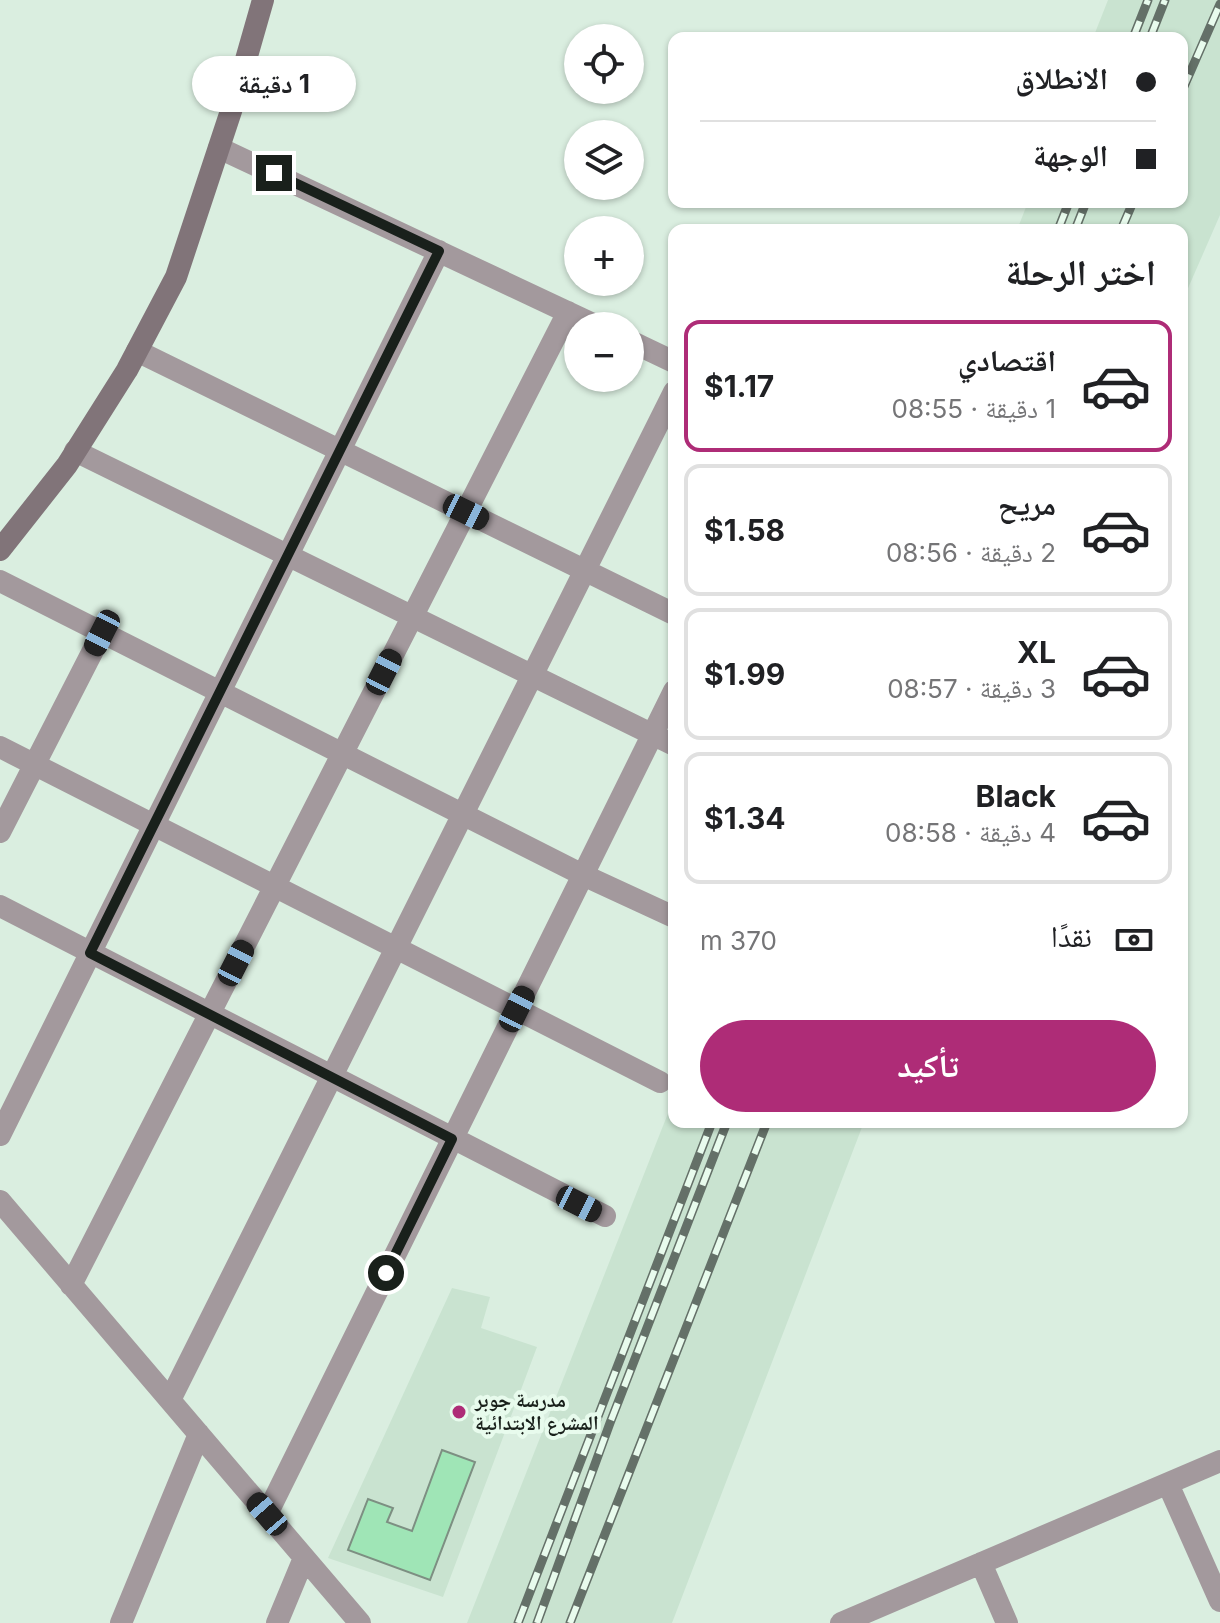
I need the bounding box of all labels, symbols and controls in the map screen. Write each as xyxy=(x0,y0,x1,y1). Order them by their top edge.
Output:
map controls xyxy=(564,24,644,392)
button: locate xyxy=(564,24,644,104)
callout: 1 دقيقة xyxy=(192,57,356,113)
text: الانطلاق xyxy=(1015,60,1108,96)
text: 1 دقيقة xyxy=(238,68,310,99)
button: layers xyxy=(564,120,644,200)
text: الوجهة xyxy=(1033,137,1108,173)
route end xyxy=(256,155,292,191)
button: + xyxy=(564,216,644,296)
text: اختر الرحلة xyxy=(1005,250,1156,294)
button: − xyxy=(564,312,644,392)
text: اقتصادي xyxy=(958,342,1056,378)
icon: car xyxy=(1080,350,1152,422)
text: $1.17 xyxy=(704,368,774,404)
text: 1 دقيقة · 08:55 xyxy=(892,393,1056,424)
text: مريح xyxy=(998,486,1056,522)
car xyxy=(439,491,493,533)
icon: car xyxy=(1080,494,1152,566)
text: $1.58 xyxy=(704,512,785,548)
text: 2 دقيقة · 08:56 xyxy=(886,537,1056,568)
car xyxy=(80,606,124,660)
text: XL xyxy=(1017,634,1056,670)
icon: car xyxy=(1080,638,1152,710)
car xyxy=(362,645,406,699)
text: $1.99 xyxy=(704,656,785,692)
text: 3 دقيقة · 08:57 xyxy=(887,673,1056,704)
text: Black xyxy=(976,778,1056,814)
icon: car xyxy=(1080,782,1152,854)
text: $1.34 xyxy=(704,800,786,836)
text: 4 دقيقة · 08:58 xyxy=(885,817,1056,848)
text: نقدًا xyxy=(1051,918,1092,954)
icon: cash xyxy=(1112,918,1156,962)
text: 370 m xyxy=(700,925,777,956)
car xyxy=(214,936,258,990)
car xyxy=(496,982,538,1036)
button: تأكيد xyxy=(700,1020,1156,1112)
car xyxy=(552,1182,606,1226)
route start xyxy=(368,1255,404,1291)
place label: مدرسة جوبر المشرع الابتدائية xyxy=(474,1388,599,1436)
marker: مدرسة جوبر المشرع الابتدائية xyxy=(450,1403,468,1421)
car xyxy=(242,1488,292,1540)

